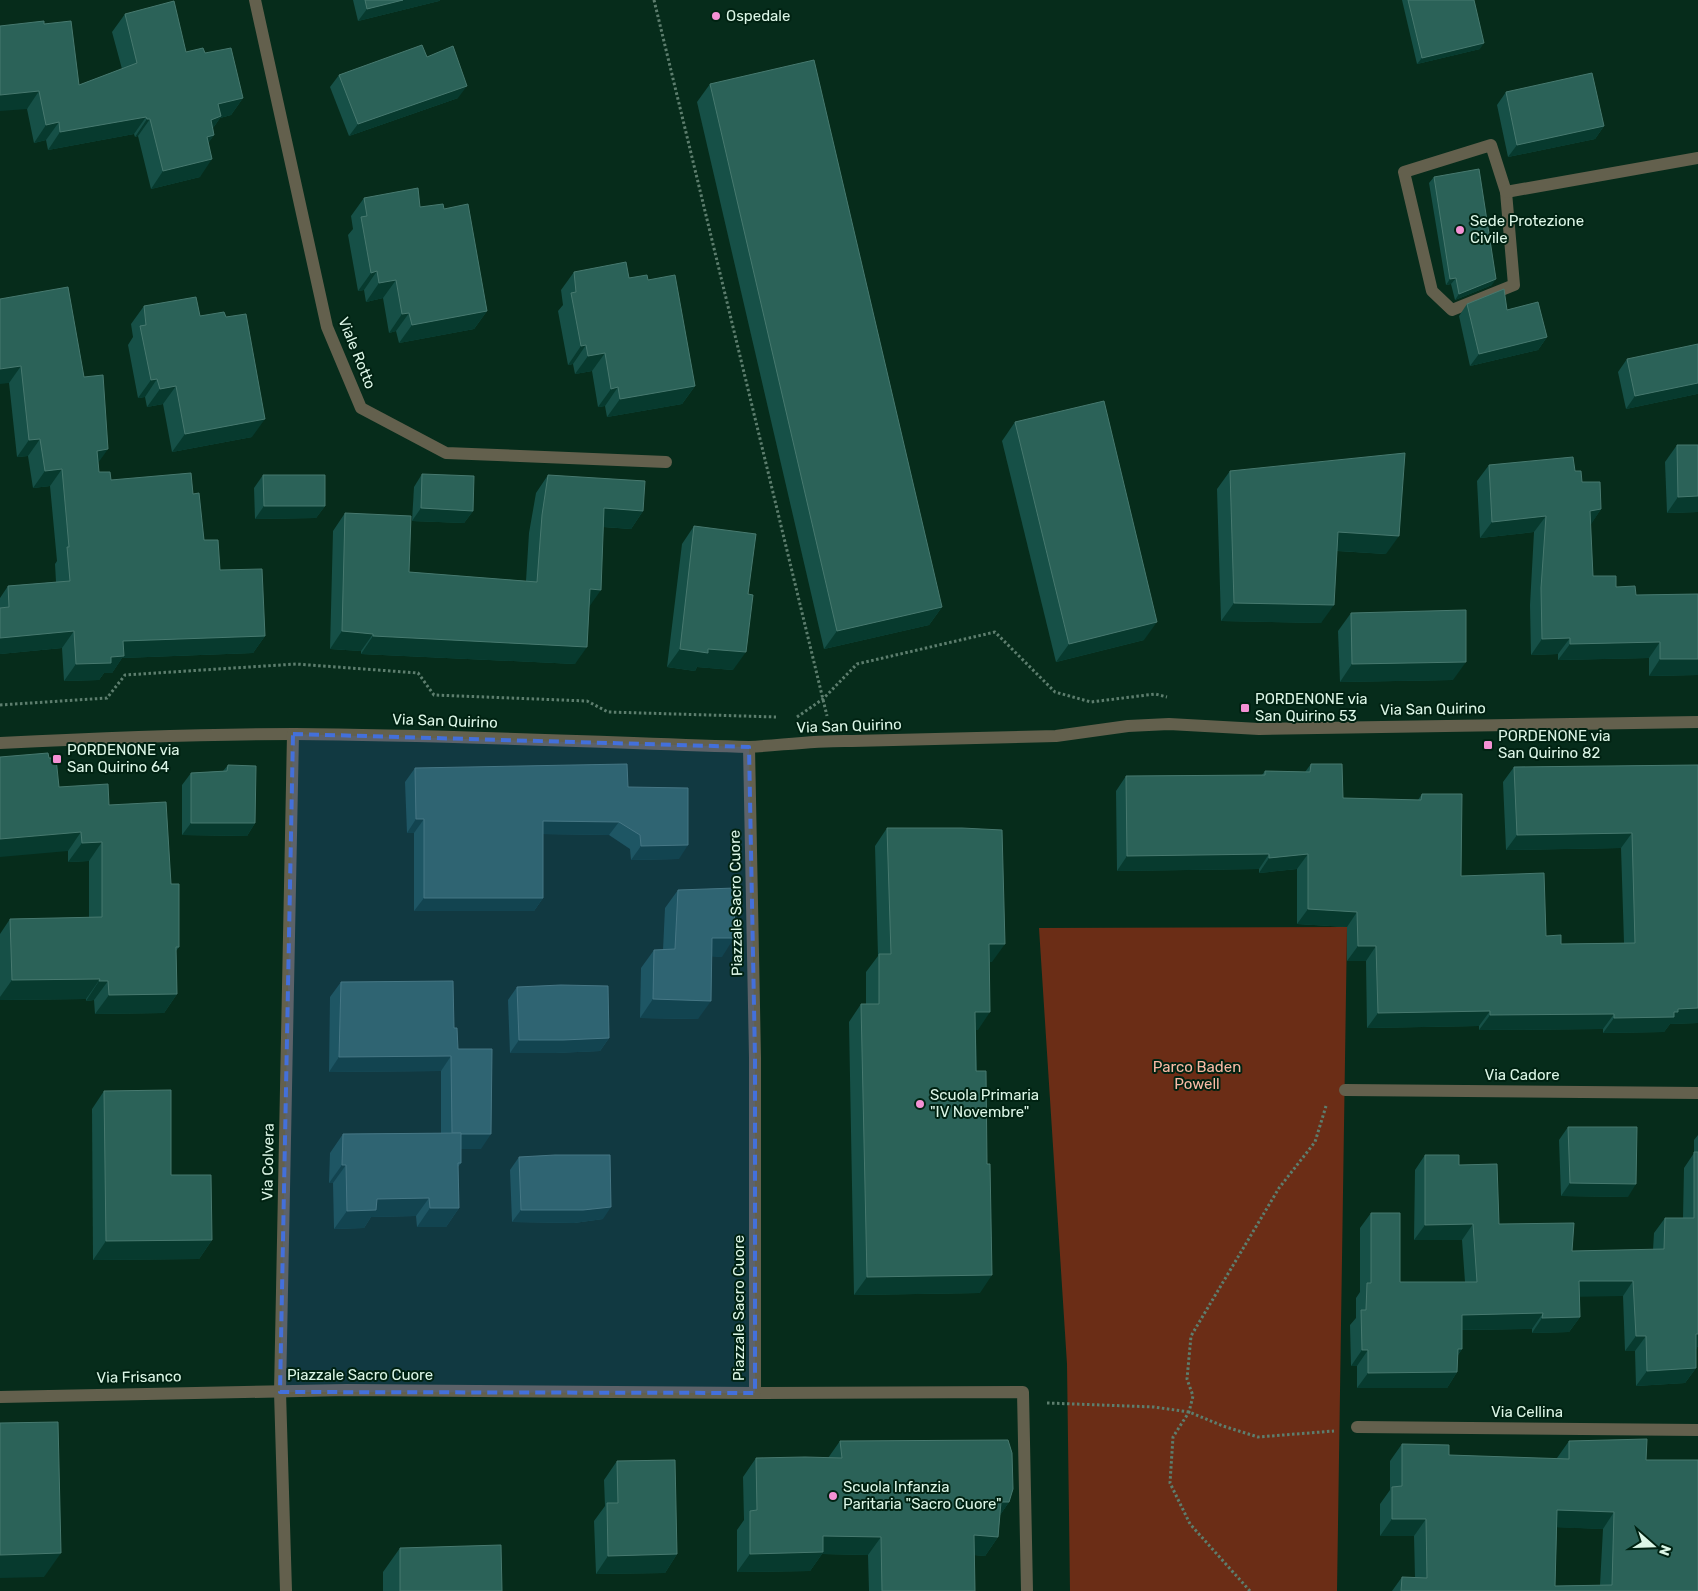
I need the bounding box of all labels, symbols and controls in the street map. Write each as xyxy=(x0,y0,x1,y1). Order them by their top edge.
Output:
place label: Ospedale xyxy=(726,7,790,25)
marker: Ospedale xyxy=(710,10,722,22)
place label: Sede Protezione Civile xyxy=(1470,212,1584,247)
marker: Sede Protezione Civile xyxy=(1454,224,1466,236)
street label: Viale Rotto xyxy=(334,314,380,392)
place label: PORDENONE via San Quirino 53 xyxy=(1255,690,1368,725)
street label: Via San Quirino xyxy=(1380,699,1486,719)
marker: PORDENONE via San Quirino 53 xyxy=(1239,702,1251,714)
street label: Via San Quirino xyxy=(392,710,498,732)
street label: Via San Quirino xyxy=(796,715,902,737)
place label: PORDENONE via San Quirino 82 xyxy=(1498,727,1611,762)
marker: PORDENONE via San Quirino 82 xyxy=(1482,739,1494,751)
place label: PORDENONE via San Quirino 64 xyxy=(67,741,180,776)
marker: PORDENONE via San Quirino 64 xyxy=(51,753,63,765)
street label: Piazzale Sacro Cuore xyxy=(726,830,746,976)
park label: Parco Baden Powell xyxy=(1153,1058,1241,1093)
street label: Via Cadore xyxy=(1484,1066,1560,1084)
place label: Scuola Primaria "IV Novembre" xyxy=(930,1086,1039,1121)
marker: Scuola Primaria "IV Novembre" xyxy=(914,1098,926,1110)
street label: Via Colvera xyxy=(258,1123,278,1201)
street label: Piazzale Sacro Cuore xyxy=(730,1235,748,1381)
street label: Piazzale Sacro Cuore xyxy=(287,1366,433,1384)
street label: Via Frisanco xyxy=(96,1367,182,1387)
street label: Via Cellina xyxy=(1491,1403,1563,1421)
place label: Scuola Infanzia Paritaria "Sacro Cuore" xyxy=(843,1478,1002,1513)
marker: Scuola Infanzia Paritaria "Sacro Cuore" xyxy=(827,1490,839,1502)
north arrow xyxy=(1628,1521,1678,1571)
text: N xyxy=(1655,1543,1674,1558)

